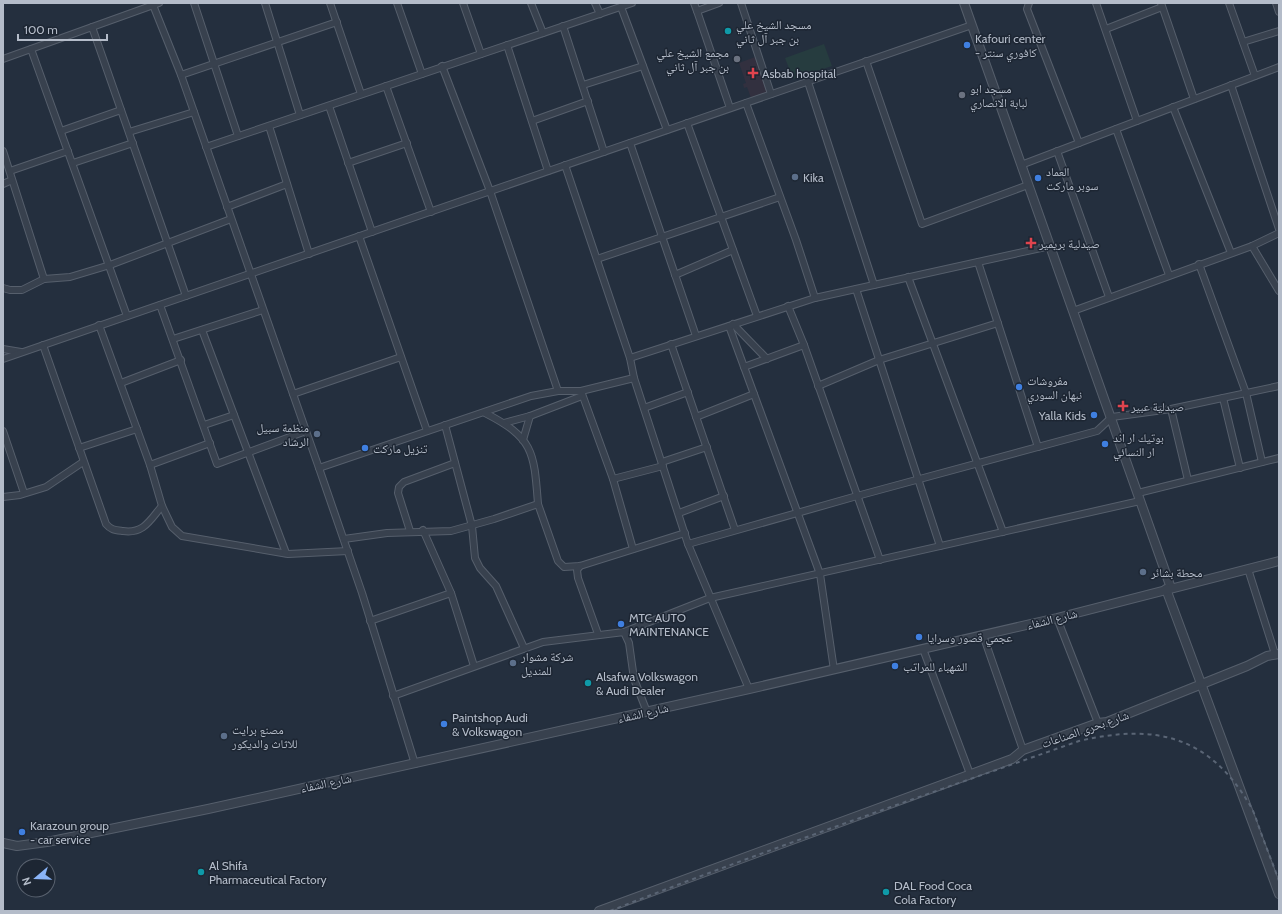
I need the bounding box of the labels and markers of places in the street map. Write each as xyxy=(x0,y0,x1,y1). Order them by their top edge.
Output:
place label: مسجد الشيخ علي بن جبر آل ثاني xyxy=(736,17,811,49)
marker: مسجد الشيخ علي بن جبر آل ثاني xyxy=(723,26,733,36)
place label: Kafouri center - كافوري سنتر xyxy=(975,31,1046,63)
marker: Kafouri center - كافوري سنتر xyxy=(962,40,972,50)
place label: مجمع الشيخ علي بن جبر آل ثاني xyxy=(657,45,729,77)
marker: مجمع الشيخ علي بن جبر آل ثاني xyxy=(732,54,742,64)
place label: Asbab hospital xyxy=(762,66,836,81)
marker: Asbab hospital xyxy=(747,67,759,79)
place label: مسجد ابو لبابة الانصاري xyxy=(970,81,1027,113)
marker: مسجد ابو لبابة الانصاري xyxy=(957,90,967,100)
place label: العماد سوبر ماركت xyxy=(1046,164,1098,193)
place label: Kika xyxy=(803,170,824,185)
marker: Kika xyxy=(790,172,800,182)
marker: العماد سوبر ماركت xyxy=(1033,173,1043,183)
place label: صيدلية بريمير xyxy=(1038,236,1100,251)
marker: صيدلية بريمير xyxy=(1026,238,1036,248)
place label: مفروشات نبهان السوري xyxy=(1027,373,1082,405)
marker: مفروشات نبهان السوري xyxy=(1014,382,1024,392)
place label: صيدلية عبير xyxy=(1130,399,1184,414)
marker: صيدلية عبير xyxy=(1118,401,1128,411)
place label: Yalla Kids xyxy=(1038,408,1086,423)
marker: Yalla Kids xyxy=(1089,410,1099,420)
place label: منظمة سبيل الرشاد xyxy=(257,420,309,449)
marker: منظمة سبيل الرشاد xyxy=(312,429,322,439)
place label: بوتيك ار اند ار النسائي xyxy=(1113,430,1164,462)
marker: بوتيك ار اند ار النسائي xyxy=(1100,439,1110,449)
place label: تنزيل ماركت xyxy=(373,441,428,456)
marker: تنزيل ماركت xyxy=(360,443,370,453)
place label: محطة بشائر xyxy=(1150,565,1203,580)
marker: محطة بشائر xyxy=(1138,567,1148,577)
place label: MTC AUTO MAINTENANCE xyxy=(629,610,709,639)
marker: MTC AUTO MAINTENANCE xyxy=(616,619,626,629)
place label: عجمي قصور وسرايا xyxy=(927,630,1013,648)
marker: عجمي قصور وسرايا xyxy=(914,632,924,642)
place label: شركة مشوار للمنديل xyxy=(520,649,573,678)
marker: شركة مشوار للمنديل xyxy=(508,658,518,668)
place label: الشهباء للمراتب xyxy=(903,659,968,674)
marker: الشهباء للمراتب xyxy=(890,661,900,671)
place label: Alsafwa Volkswagon & Audi Dealer xyxy=(596,669,698,698)
marker: Alsafwa Volkswagon & Audi Dealer xyxy=(583,678,593,688)
place label: Paintshop Audi & Volkswagon xyxy=(452,710,528,739)
marker: Paintshop Audi & Volkswagon xyxy=(439,719,449,729)
place label: مصنع برايت للاثاث والديكور xyxy=(231,722,298,751)
marker: مصنع برايت للاثاث والديكور xyxy=(219,731,229,741)
place label: Karazoun group - car service xyxy=(30,818,109,847)
marker: Karazoun group - car service xyxy=(17,827,27,837)
place label: Al Shifa Pharmaceutical Factory xyxy=(209,858,327,887)
marker: Al Shifa Pharmaceutical Factory xyxy=(196,867,206,877)
place label: DAL Food Coca Cola Factory xyxy=(894,878,972,907)
marker: DAL Food Coca Cola Factory xyxy=(881,887,891,897)

